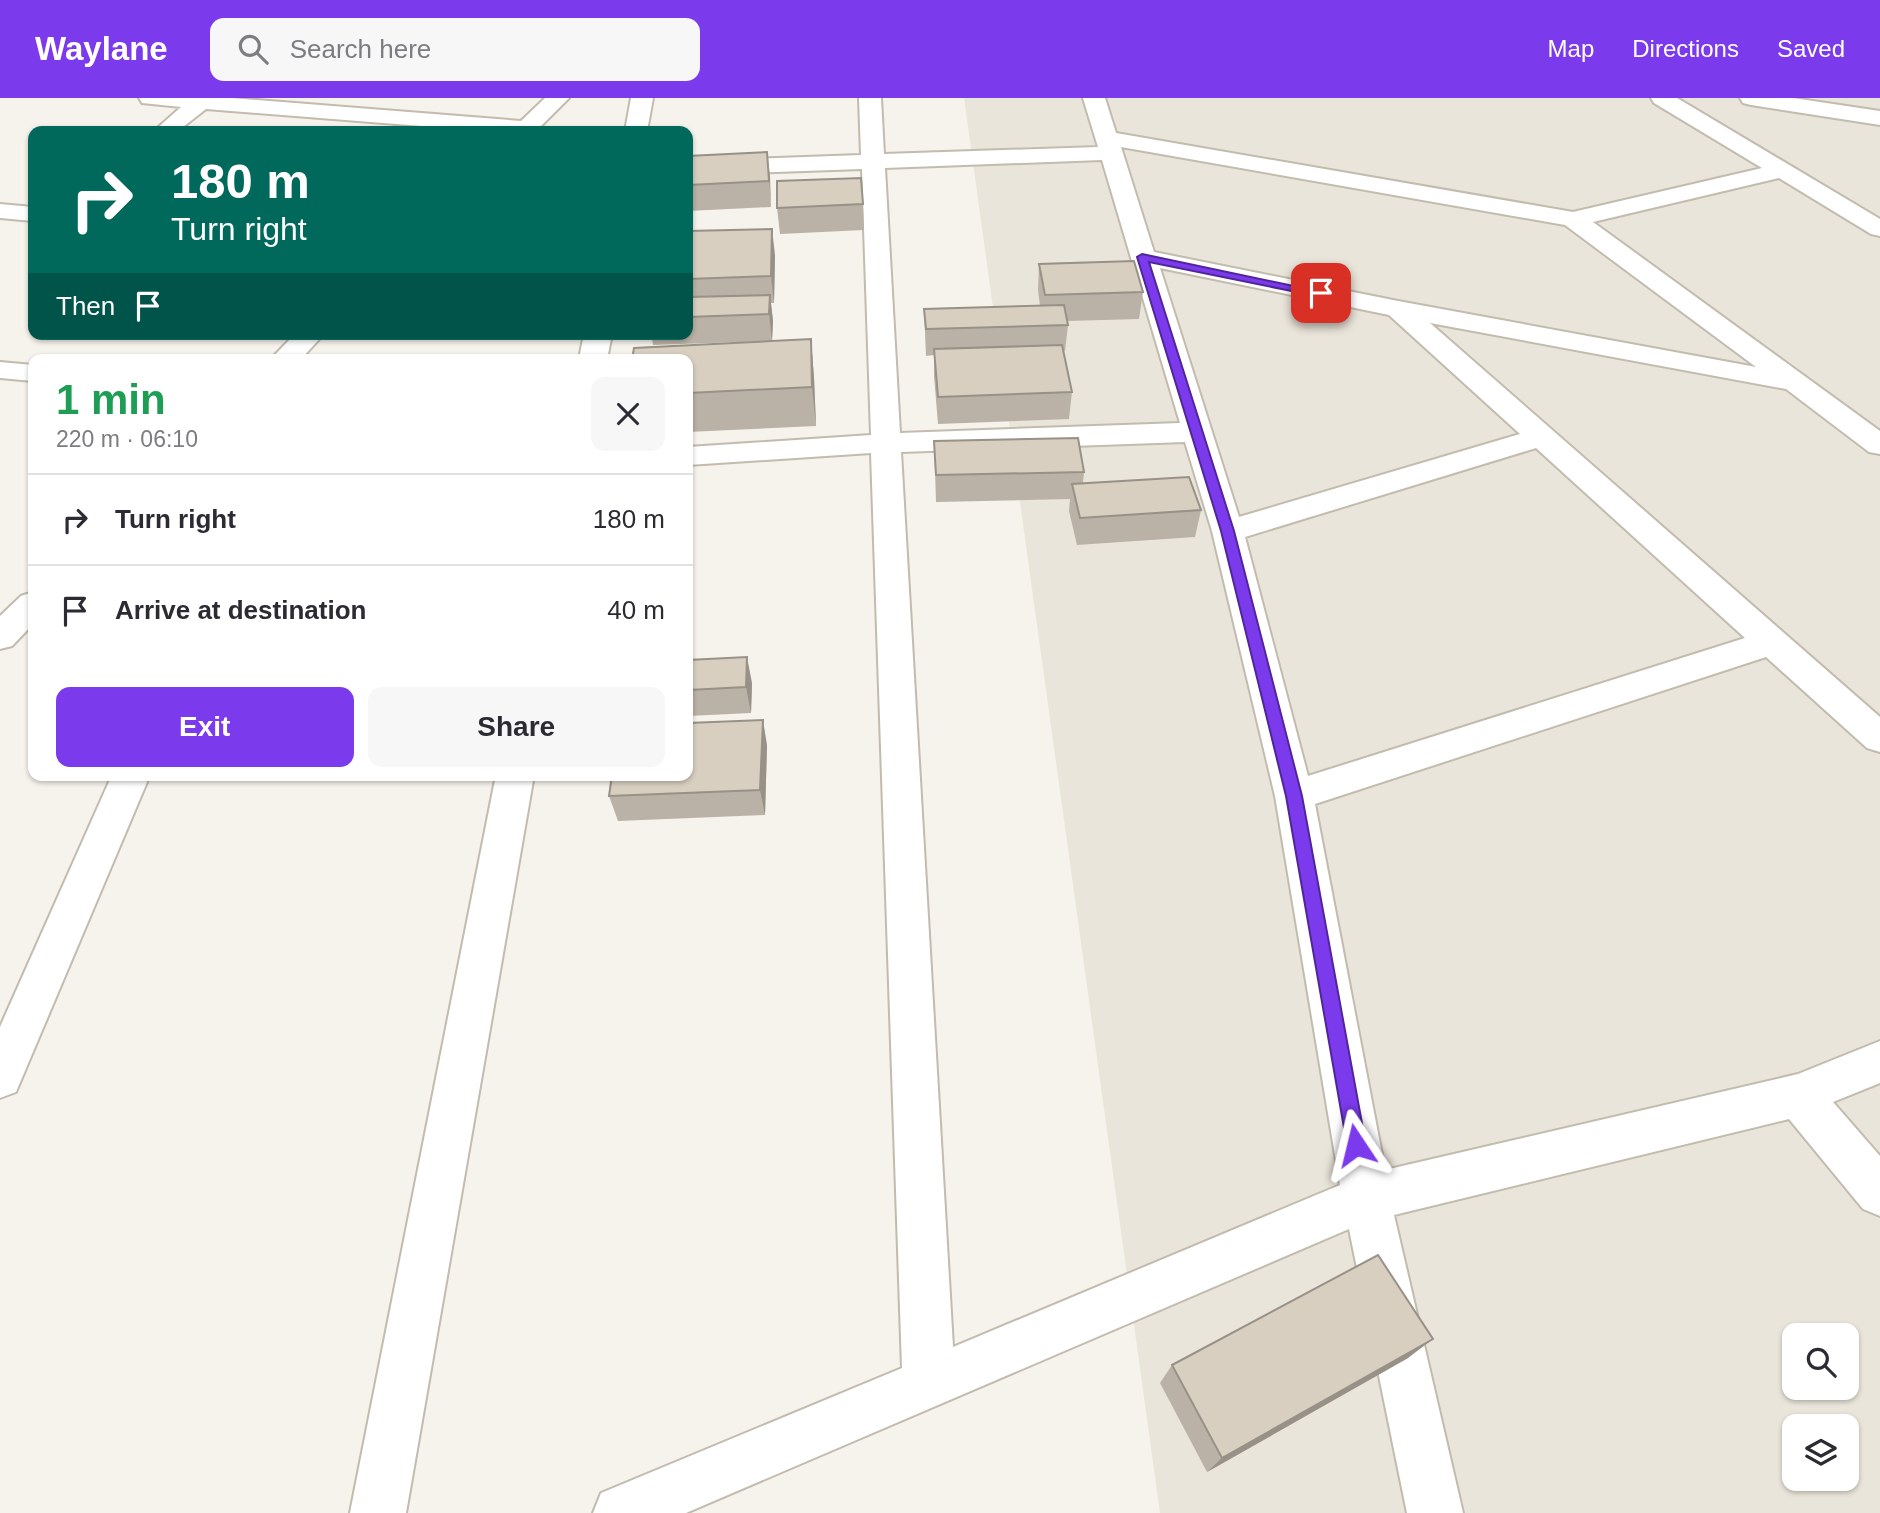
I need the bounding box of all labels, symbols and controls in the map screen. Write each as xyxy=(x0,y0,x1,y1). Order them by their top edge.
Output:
search box xyxy=(210,18,700,81)
text: Waylane xyxy=(35,30,168,67)
icon: search xyxy=(234,30,272,68)
text: Search here xyxy=(290,34,431,64)
text: Map xyxy=(1548,35,1594,62)
text: Directions xyxy=(1632,35,1739,62)
text: Saved xyxy=(1777,35,1845,62)
icon: right xyxy=(56,154,147,245)
text: 180 m xyxy=(171,154,310,208)
text: Turn right xyxy=(171,211,307,247)
pin xyxy=(1291,263,1351,323)
icon: arrive xyxy=(1302,274,1340,312)
icon: arrive xyxy=(129,287,167,325)
text: Then xyxy=(56,291,115,321)
text: 1 min xyxy=(56,376,166,423)
button: close xyxy=(591,377,665,451)
text: 220 m · 06:10 xyxy=(56,426,198,452)
icon: right xyxy=(56,501,94,539)
text: Turn right xyxy=(115,504,236,534)
text: 180 m xyxy=(593,504,665,534)
icon: arrive xyxy=(56,592,94,630)
text: Arrive at destination xyxy=(115,595,366,625)
text: 40 m xyxy=(607,595,665,625)
button: Exit xyxy=(56,687,354,767)
button: Share xyxy=(368,687,665,767)
position arrow xyxy=(1319,1108,1393,1182)
map controls xyxy=(1782,1323,1859,1491)
button: search xyxy=(1782,1323,1859,1400)
button: layers xyxy=(1782,1414,1859,1491)

